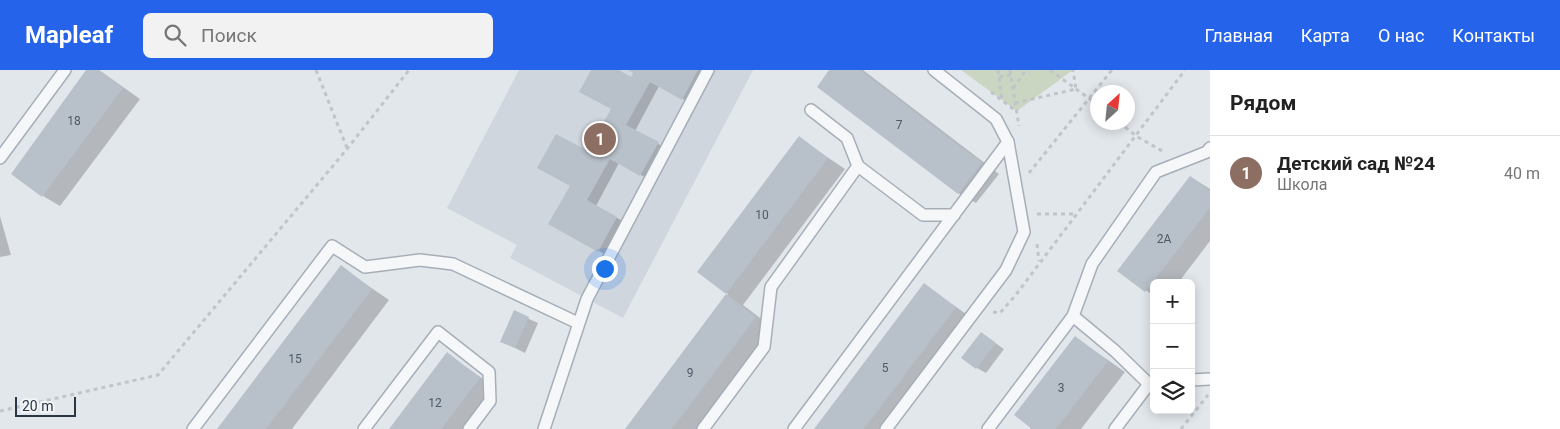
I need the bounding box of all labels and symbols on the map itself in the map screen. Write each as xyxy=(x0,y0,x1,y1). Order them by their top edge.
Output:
north arrow xyxy=(1090,85,1135,130)
house number: 18 xyxy=(67,114,81,128)
house number: 7 xyxy=(896,118,903,132)
pin: 1 xyxy=(584,120,616,158)
house number: 10 xyxy=(755,208,769,222)
house number: 2А xyxy=(1157,232,1171,246)
your location xyxy=(592,256,618,282)
house number: 15 xyxy=(288,352,302,366)
house number: 5 xyxy=(882,361,889,375)
house number: 9 xyxy=(687,366,693,380)
house number: 3 xyxy=(1058,381,1064,395)
scale bar xyxy=(15,394,76,417)
house number: 12 xyxy=(428,396,442,410)

